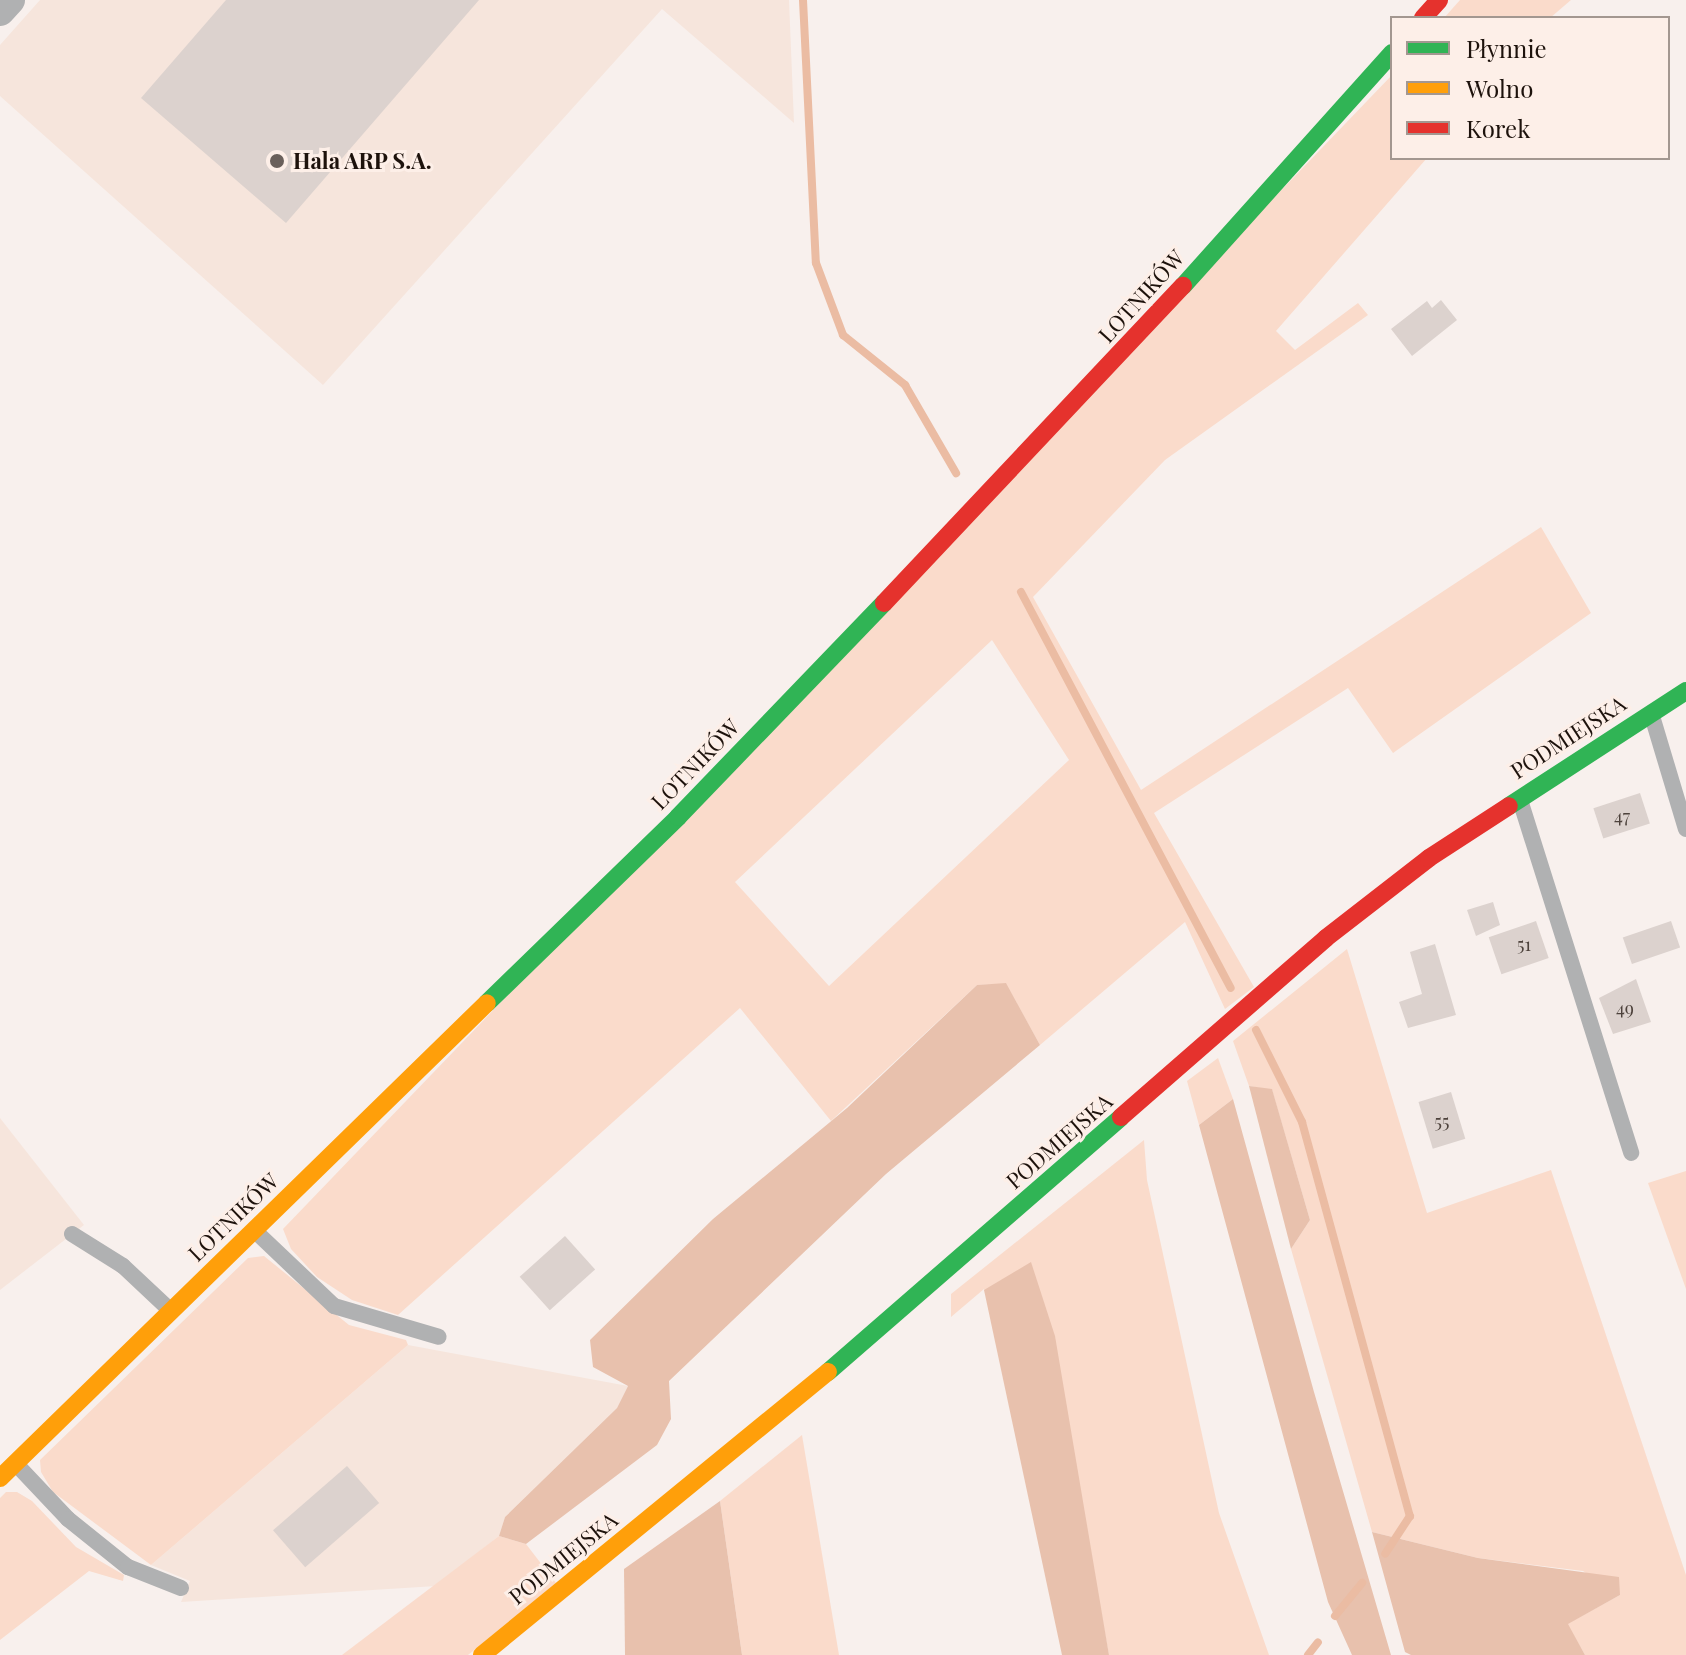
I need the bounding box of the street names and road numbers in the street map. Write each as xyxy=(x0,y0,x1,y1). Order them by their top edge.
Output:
street label: LOTNIKÓW xyxy=(1093,244,1189,348)
street label: PODMIEJSKA xyxy=(1505,690,1631,784)
street label: LOTNIKÓW xyxy=(646,713,744,815)
street label: PODMIEJSKA xyxy=(1001,1088,1117,1194)
street label: LOTNIKÓW xyxy=(182,1168,284,1266)
street label: PODMIEJSKA xyxy=(503,1506,623,1610)

